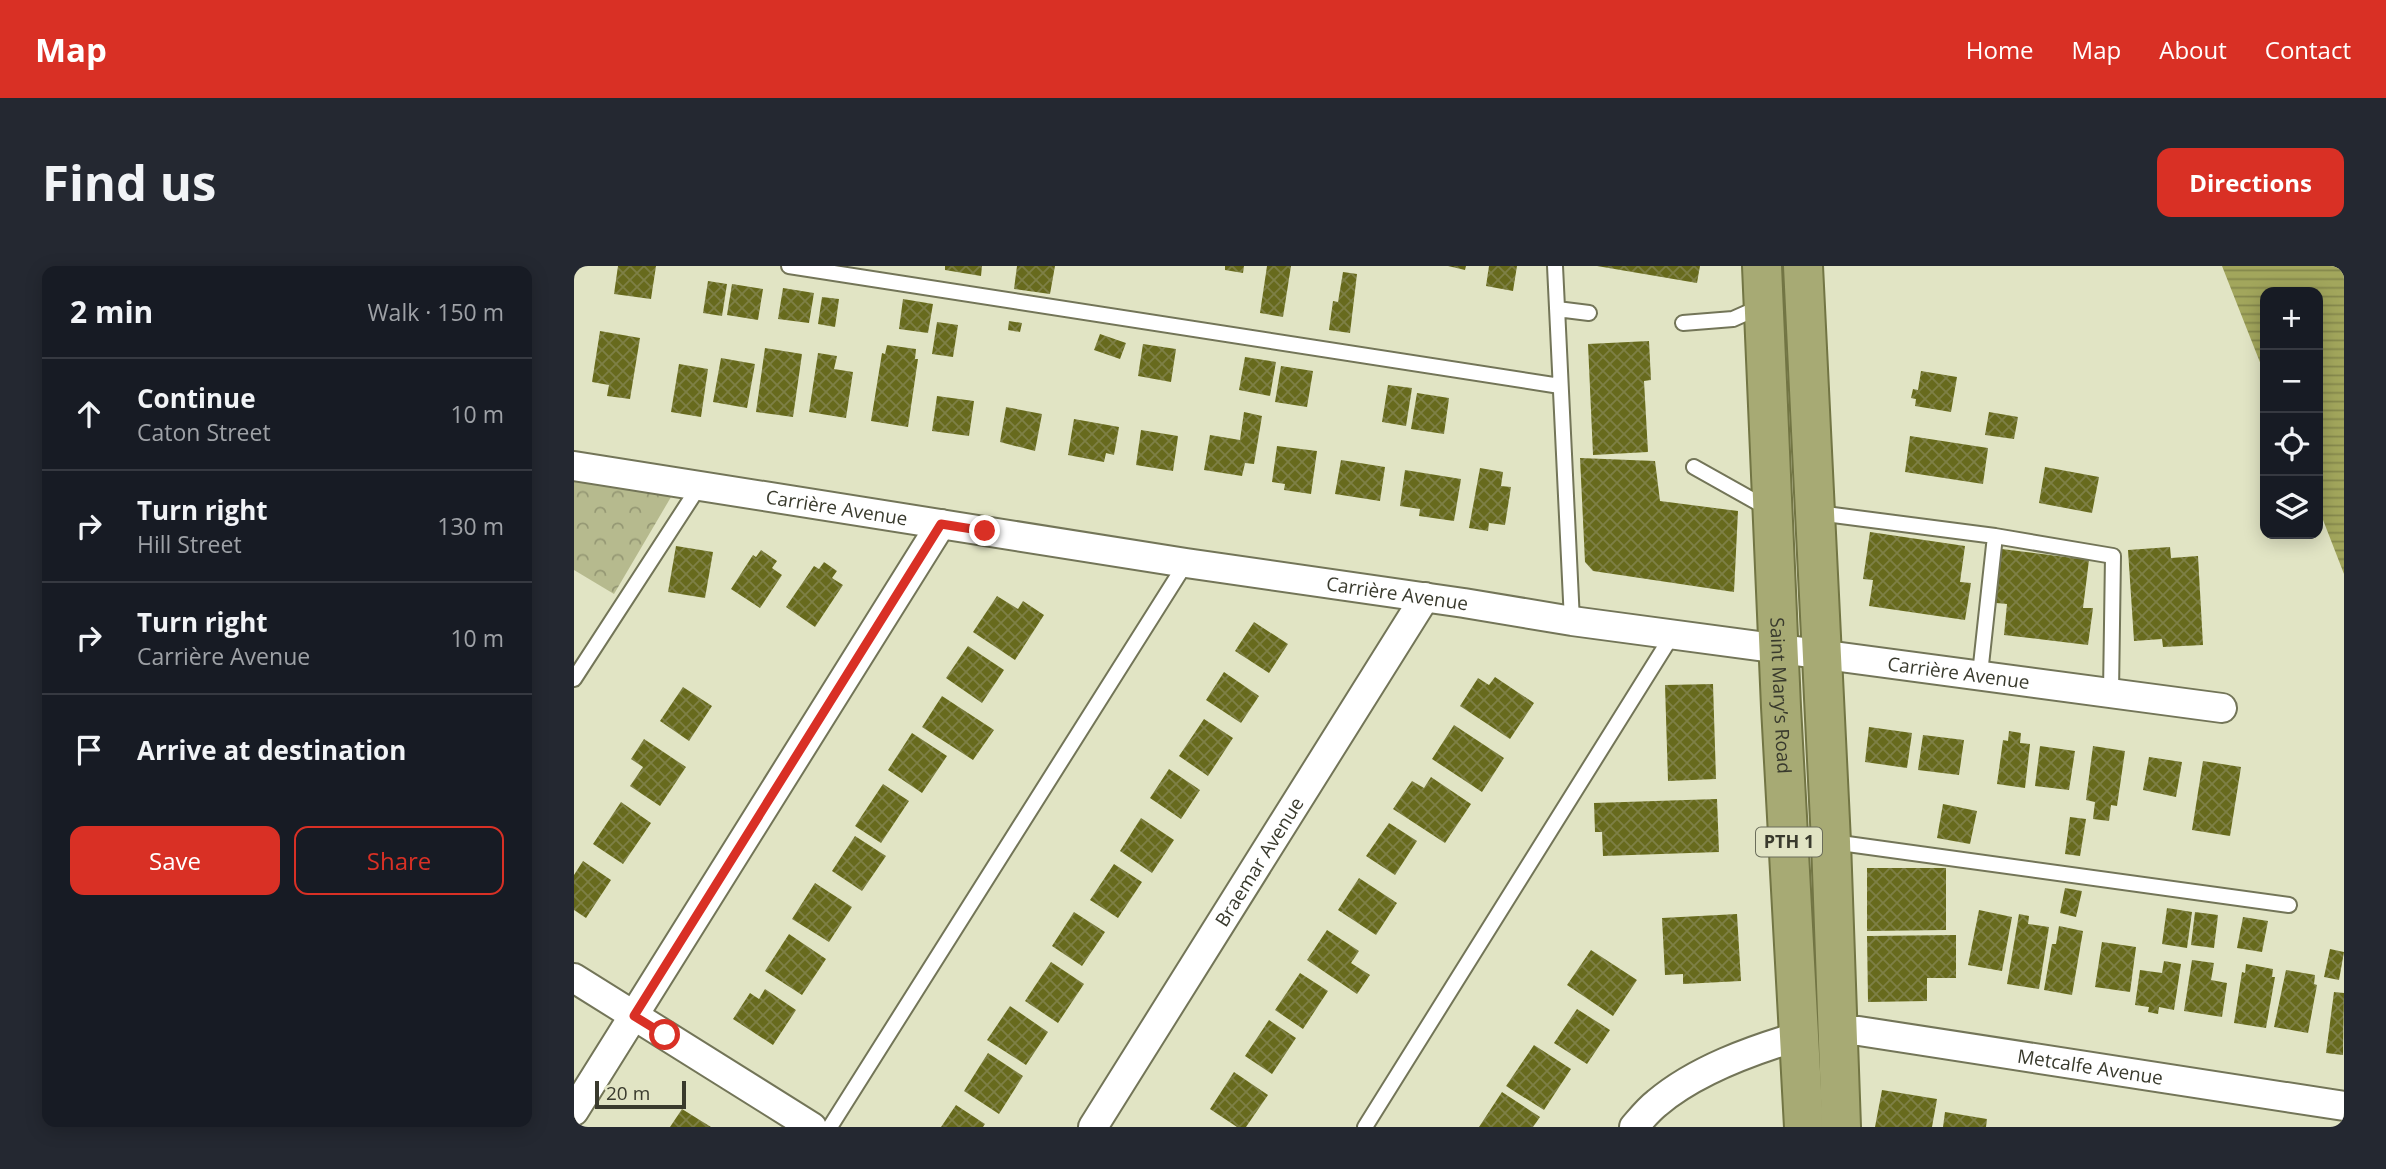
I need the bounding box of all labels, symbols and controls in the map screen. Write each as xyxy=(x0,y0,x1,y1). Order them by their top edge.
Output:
text: Map xyxy=(35,27,107,72)
text: Home xyxy=(1966,33,2034,66)
text: Map xyxy=(2072,33,2121,66)
text: About xyxy=(2159,33,2227,66)
text: Contact xyxy=(2265,33,2351,66)
button: Directions xyxy=(2157,148,2344,217)
text: Find us xyxy=(42,149,216,215)
map controls xyxy=(2260,287,2323,539)
button: + xyxy=(2260,287,2323,350)
text: 2 min xyxy=(70,291,153,332)
text: Walk · 150 m xyxy=(367,296,504,328)
button: − xyxy=(2260,350,2323,413)
text: Continue xyxy=(137,380,256,416)
icon: ahead xyxy=(70,395,108,433)
text: 10 m xyxy=(450,398,504,430)
button: locate xyxy=(2260,413,2323,476)
text: Caton Street xyxy=(137,416,271,448)
button: layers xyxy=(2260,476,2323,539)
street label: Carrière Avenue xyxy=(764,484,909,532)
text: Turn right xyxy=(137,492,268,528)
icon: right xyxy=(70,507,108,545)
text: 130 m xyxy=(437,510,504,542)
route end xyxy=(969,515,1000,546)
text: Hill Street xyxy=(137,528,242,560)
street label: Carrière Avenue xyxy=(1325,570,1470,616)
text: Turn right xyxy=(137,604,268,640)
street label: Saint Mary’s Road xyxy=(1764,617,1798,775)
icon: right xyxy=(70,619,108,657)
text: 10 m xyxy=(450,622,504,654)
text: Carrière Avenue xyxy=(137,640,310,672)
street label: Carrière Avenue xyxy=(1886,650,2031,695)
icon: arrive xyxy=(70,731,108,769)
text: Arrive at destination xyxy=(137,732,406,768)
street label: Braemar Avenue xyxy=(1209,792,1310,931)
button: Save xyxy=(70,826,280,895)
button: Share xyxy=(294,826,504,895)
road number: PTH 1 xyxy=(1756,828,1822,856)
route start xyxy=(649,1019,680,1050)
street label: Metcalfe Avenue xyxy=(2016,1043,2165,1091)
scale bar xyxy=(595,1078,686,1110)
text: 20 m xyxy=(606,1080,650,1106)

